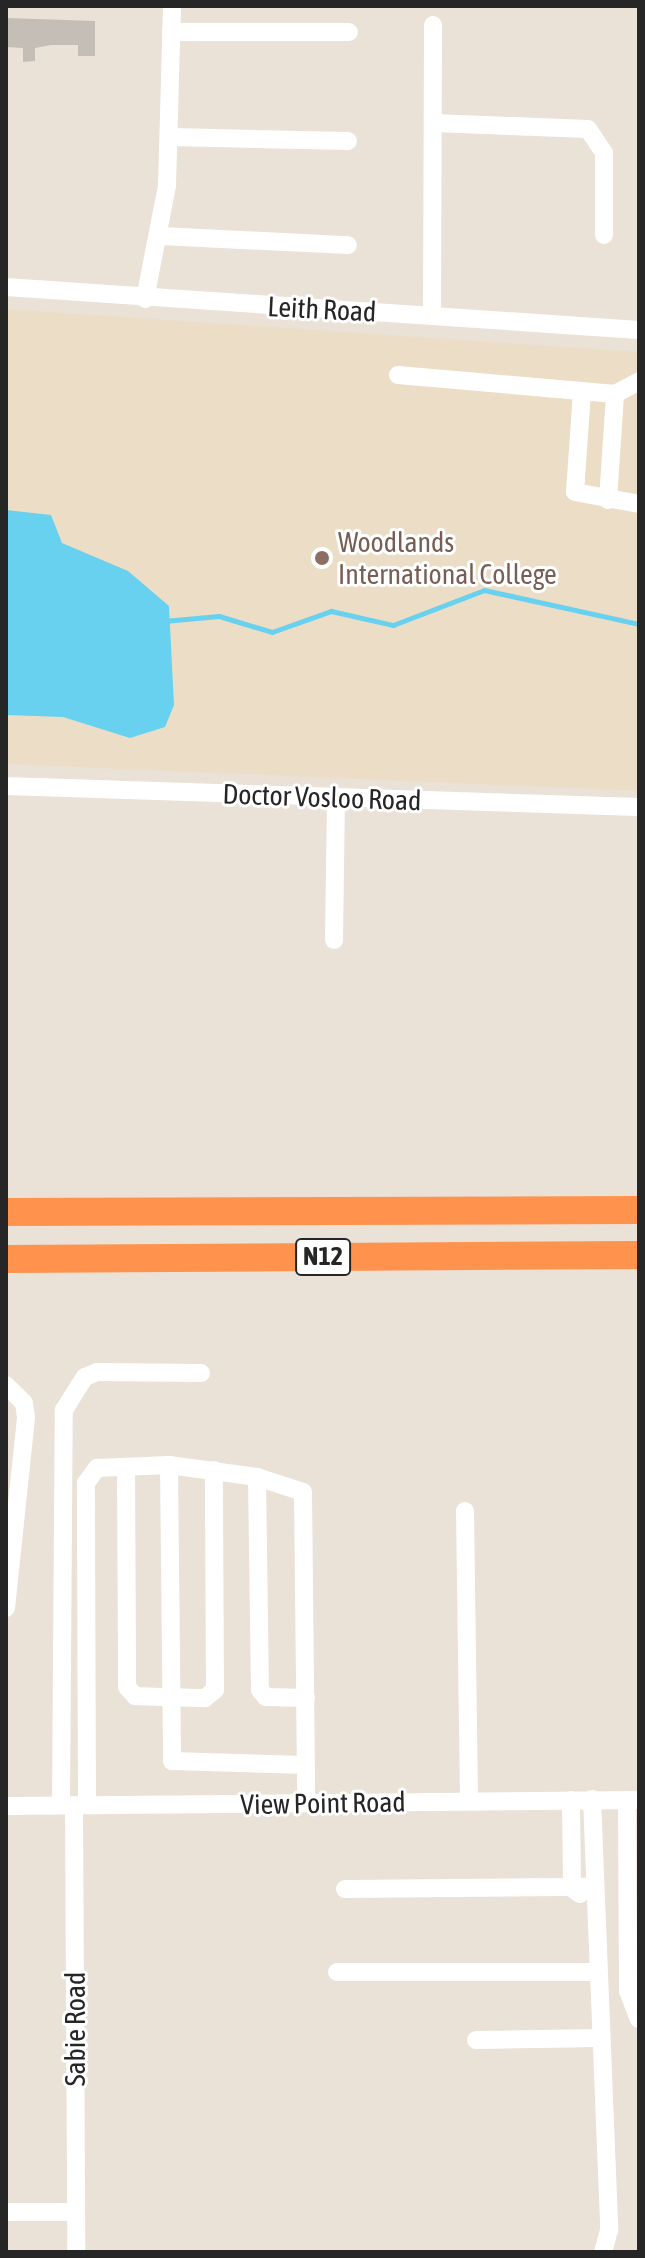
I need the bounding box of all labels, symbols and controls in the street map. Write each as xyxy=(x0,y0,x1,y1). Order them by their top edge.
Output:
street label: Leith Road xyxy=(267,289,377,329)
place label: Woodlands International College xyxy=(338,525,557,591)
marker: Woodlands International College xyxy=(313,549,331,567)
street label: Doctor Vosloo Road xyxy=(222,777,422,817)
road number: N12 xyxy=(295,1235,351,1279)
street label: View Point Road xyxy=(240,1785,406,1821)
street label: Sabie Road xyxy=(58,1972,92,2086)

